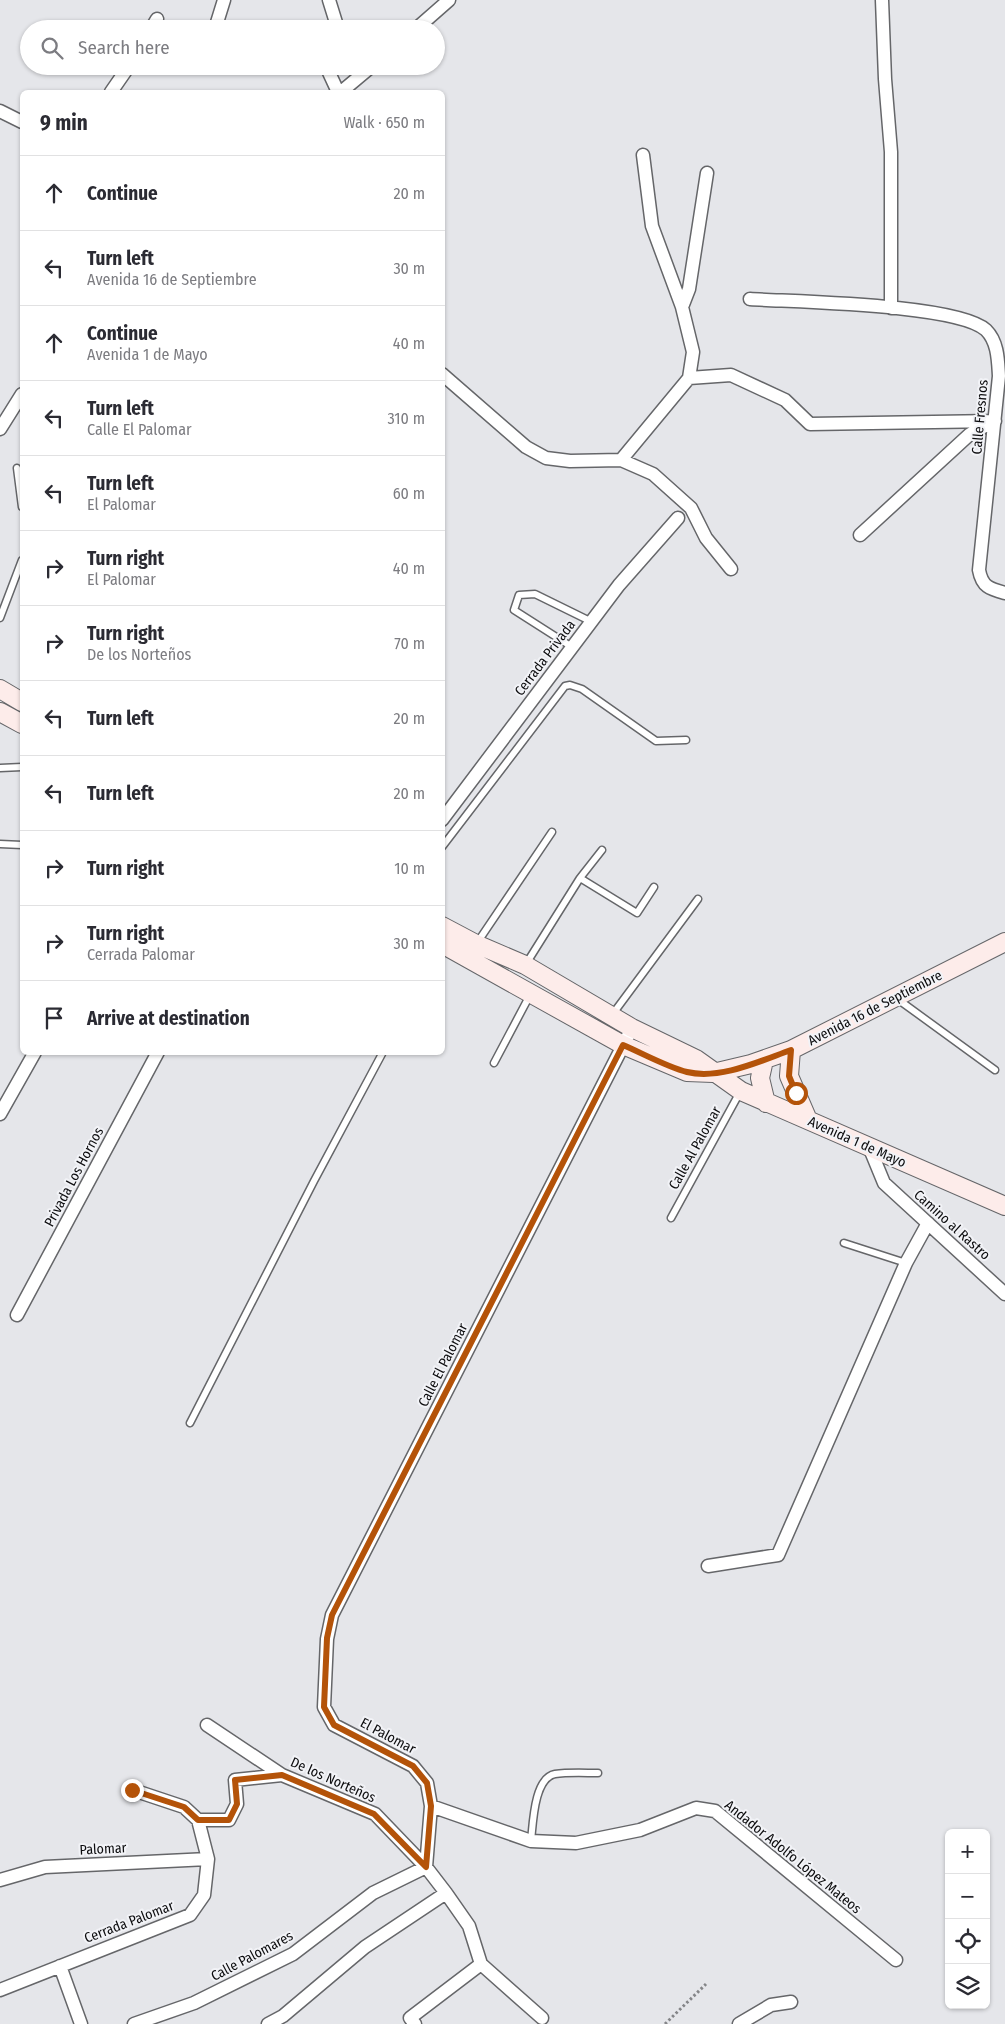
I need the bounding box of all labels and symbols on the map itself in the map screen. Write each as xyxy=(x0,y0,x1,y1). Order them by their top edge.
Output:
street label: Calle Fresnos xyxy=(968,379,992,455)
street label: Cerrada Privada xyxy=(511,617,579,699)
street label: Avenida 16 de Septiembre xyxy=(805,967,945,1049)
route start xyxy=(785,1082,808,1105)
street label: Calle Al Palomar xyxy=(665,1103,725,1193)
street label: Avenida 1 de Mayo xyxy=(805,1113,909,1171)
street label: Privada Los Hornos xyxy=(41,1124,107,1230)
street label: Camino al Rastro xyxy=(910,1186,994,1264)
street label: Calle El Palomar xyxy=(415,1320,471,1410)
street label: El Palomar xyxy=(357,1714,419,1758)
street label: De los Norteños xyxy=(288,1754,378,1806)
route end xyxy=(121,1779,144,1802)
street label: Andador Adolfo López Mateos xyxy=(721,1797,865,1917)
street label: Palomar xyxy=(79,1839,127,1859)
street label: Cerrada Palomar xyxy=(82,1897,176,1947)
street label: Calle Palomares xyxy=(208,1927,296,1985)

